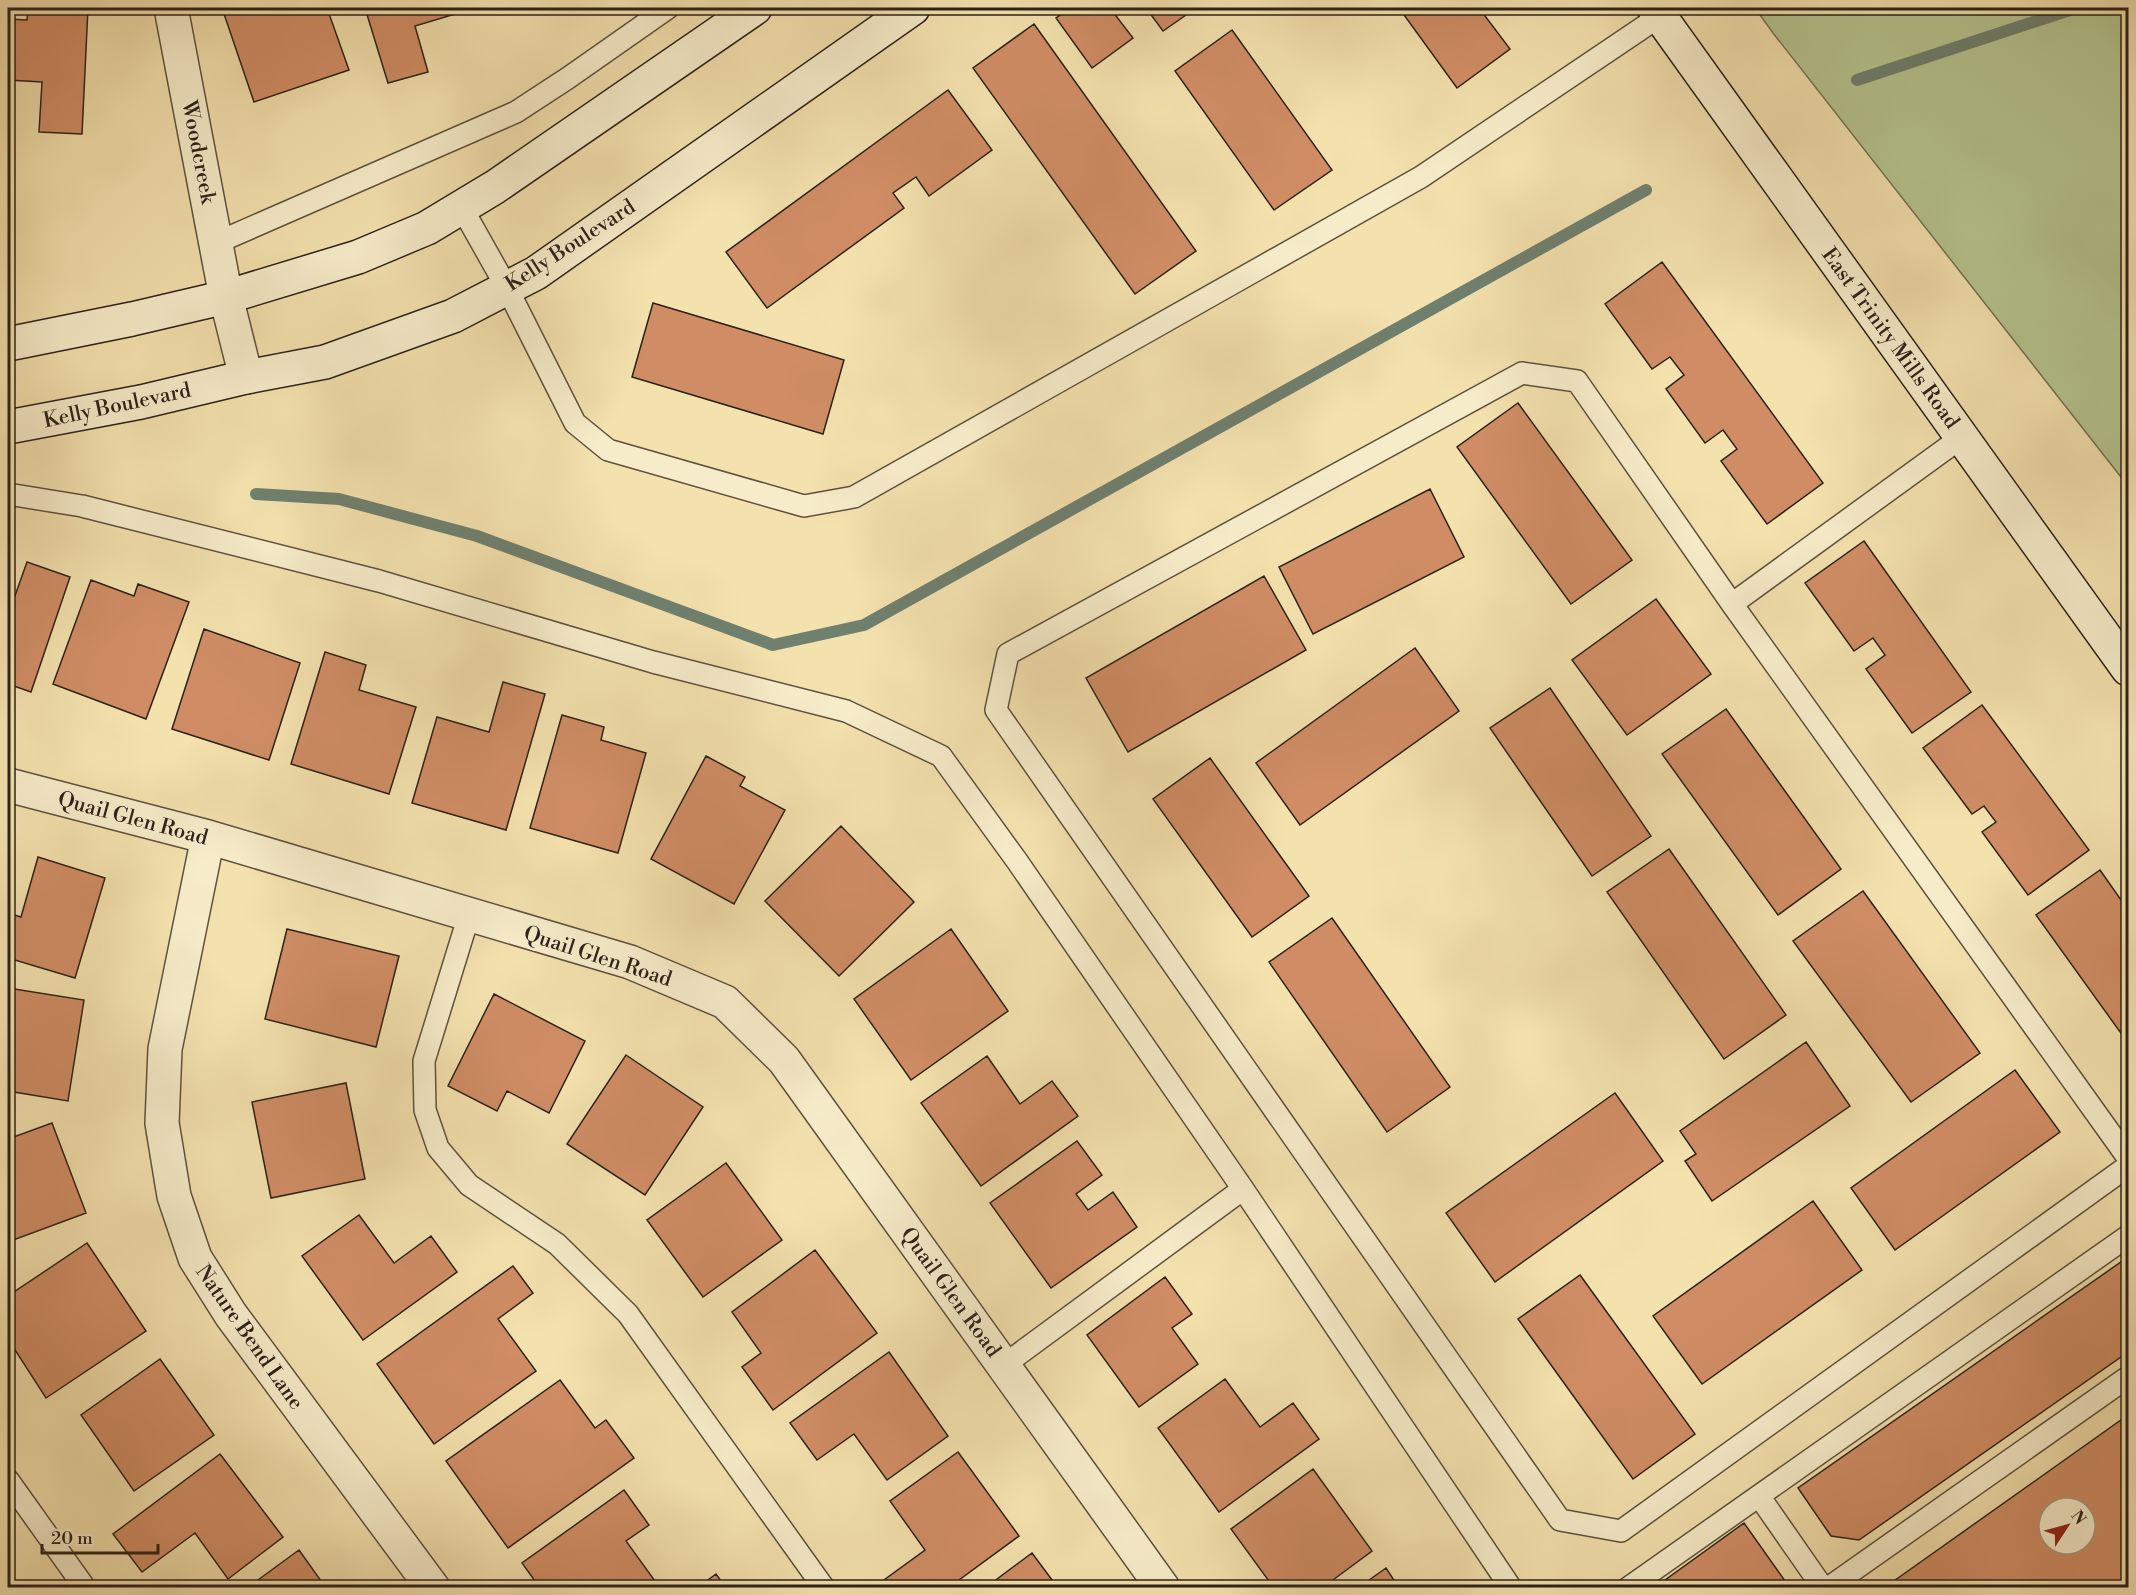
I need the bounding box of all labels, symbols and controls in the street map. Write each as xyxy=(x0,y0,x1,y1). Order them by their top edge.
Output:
street label: Woodcreek xyxy=(175,97,221,207)
street label: Kelly Boulevard xyxy=(501,194,641,298)
street label: East Trinity Mills Road xyxy=(1816,243,1965,434)
street label: Kelly Boulevard xyxy=(41,378,193,434)
street label: Quail Glen Road xyxy=(55,786,211,852)
street label: Quail Glen Road xyxy=(520,921,675,993)
street label: Quail Glen Road xyxy=(894,1223,1006,1363)
street label: Nature Bend Lane xyxy=(190,1260,309,1415)
north arrow xyxy=(2037,1496,2097,1556)
text: N xyxy=(2067,1507,2090,1529)
scale bar xyxy=(42,1517,158,1555)
text: 20 m xyxy=(51,1527,93,1550)

